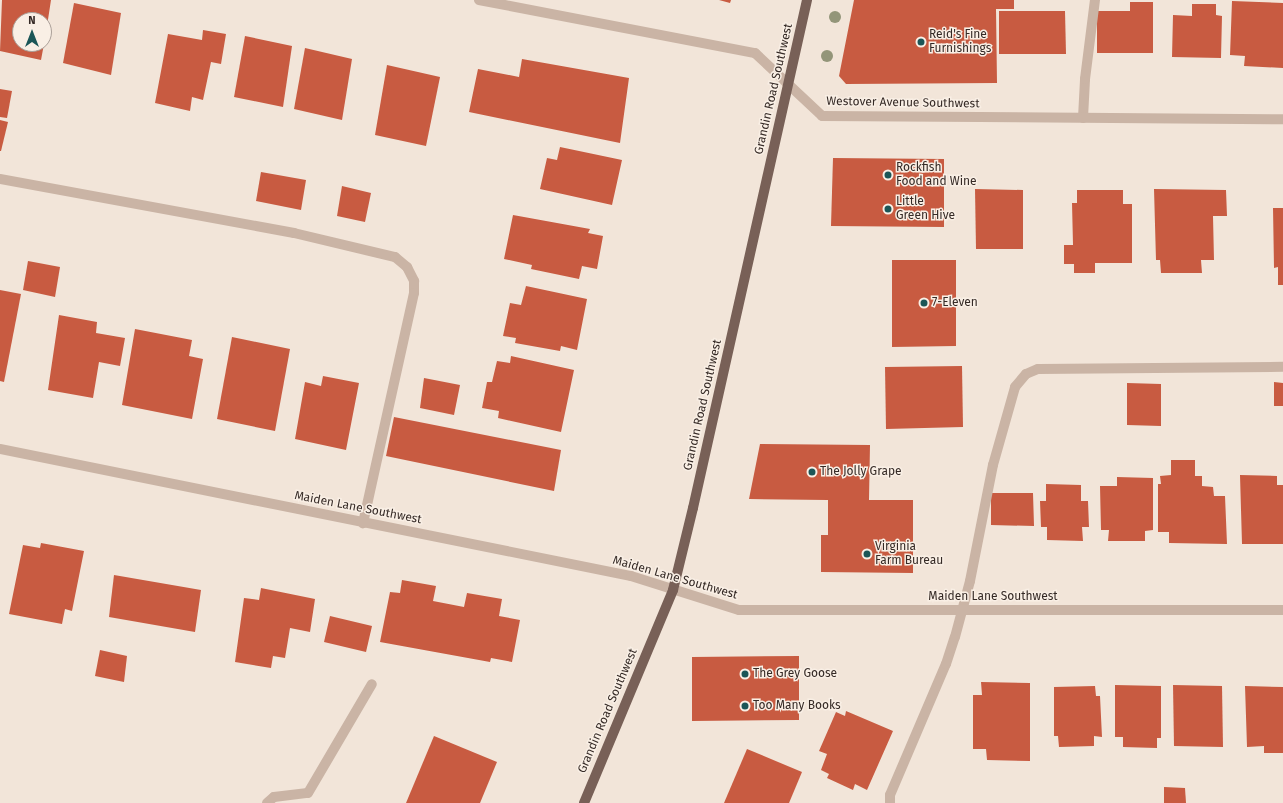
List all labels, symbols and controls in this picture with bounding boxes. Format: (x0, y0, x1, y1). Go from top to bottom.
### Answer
north arrow (12, 12, 52, 52)
text: N (28, 14, 36, 27)
street label: Grandin Road Southwest (752, 22, 796, 156)
place label: Reid's Fine Furnishings (929, 28, 991, 56)
marker: Reid's Fine Furnishings (916, 37, 926, 47)
street label: Westover Avenue Southwest (826, 94, 980, 112)
place label: Rockfish Food and Wine (896, 161, 977, 189)
marker: Rockfish Food and Wine (883, 170, 893, 180)
place label: Little Green Hive (896, 195, 955, 223)
marker: Little Green Hive (883, 204, 893, 214)
place label: 7-Eleven (932, 296, 978, 310)
marker: 7-Eleven (919, 298, 929, 308)
street label: Grandin Road Southwest (681, 338, 725, 472)
place label: The Jolly Grape (820, 465, 902, 479)
marker: The Jolly Grape (807, 467, 817, 477)
street label: Maiden Lane Southwest (293, 489, 423, 527)
place label: Virginia Farm Bureau (875, 540, 943, 568)
marker: Virginia Farm Bureau (862, 549, 872, 559)
street label: Maiden Lane Southwest (611, 553, 739, 603)
street label: Maiden Lane Southwest (928, 590, 1058, 604)
street label: Grandin Road Southwest (575, 647, 641, 775)
place label: The Grey Goose (753, 667, 837, 681)
marker: The Grey Goose (740, 669, 750, 679)
place label: Too Many Books (753, 699, 841, 713)
marker: Too Many Books (740, 701, 750, 711)

